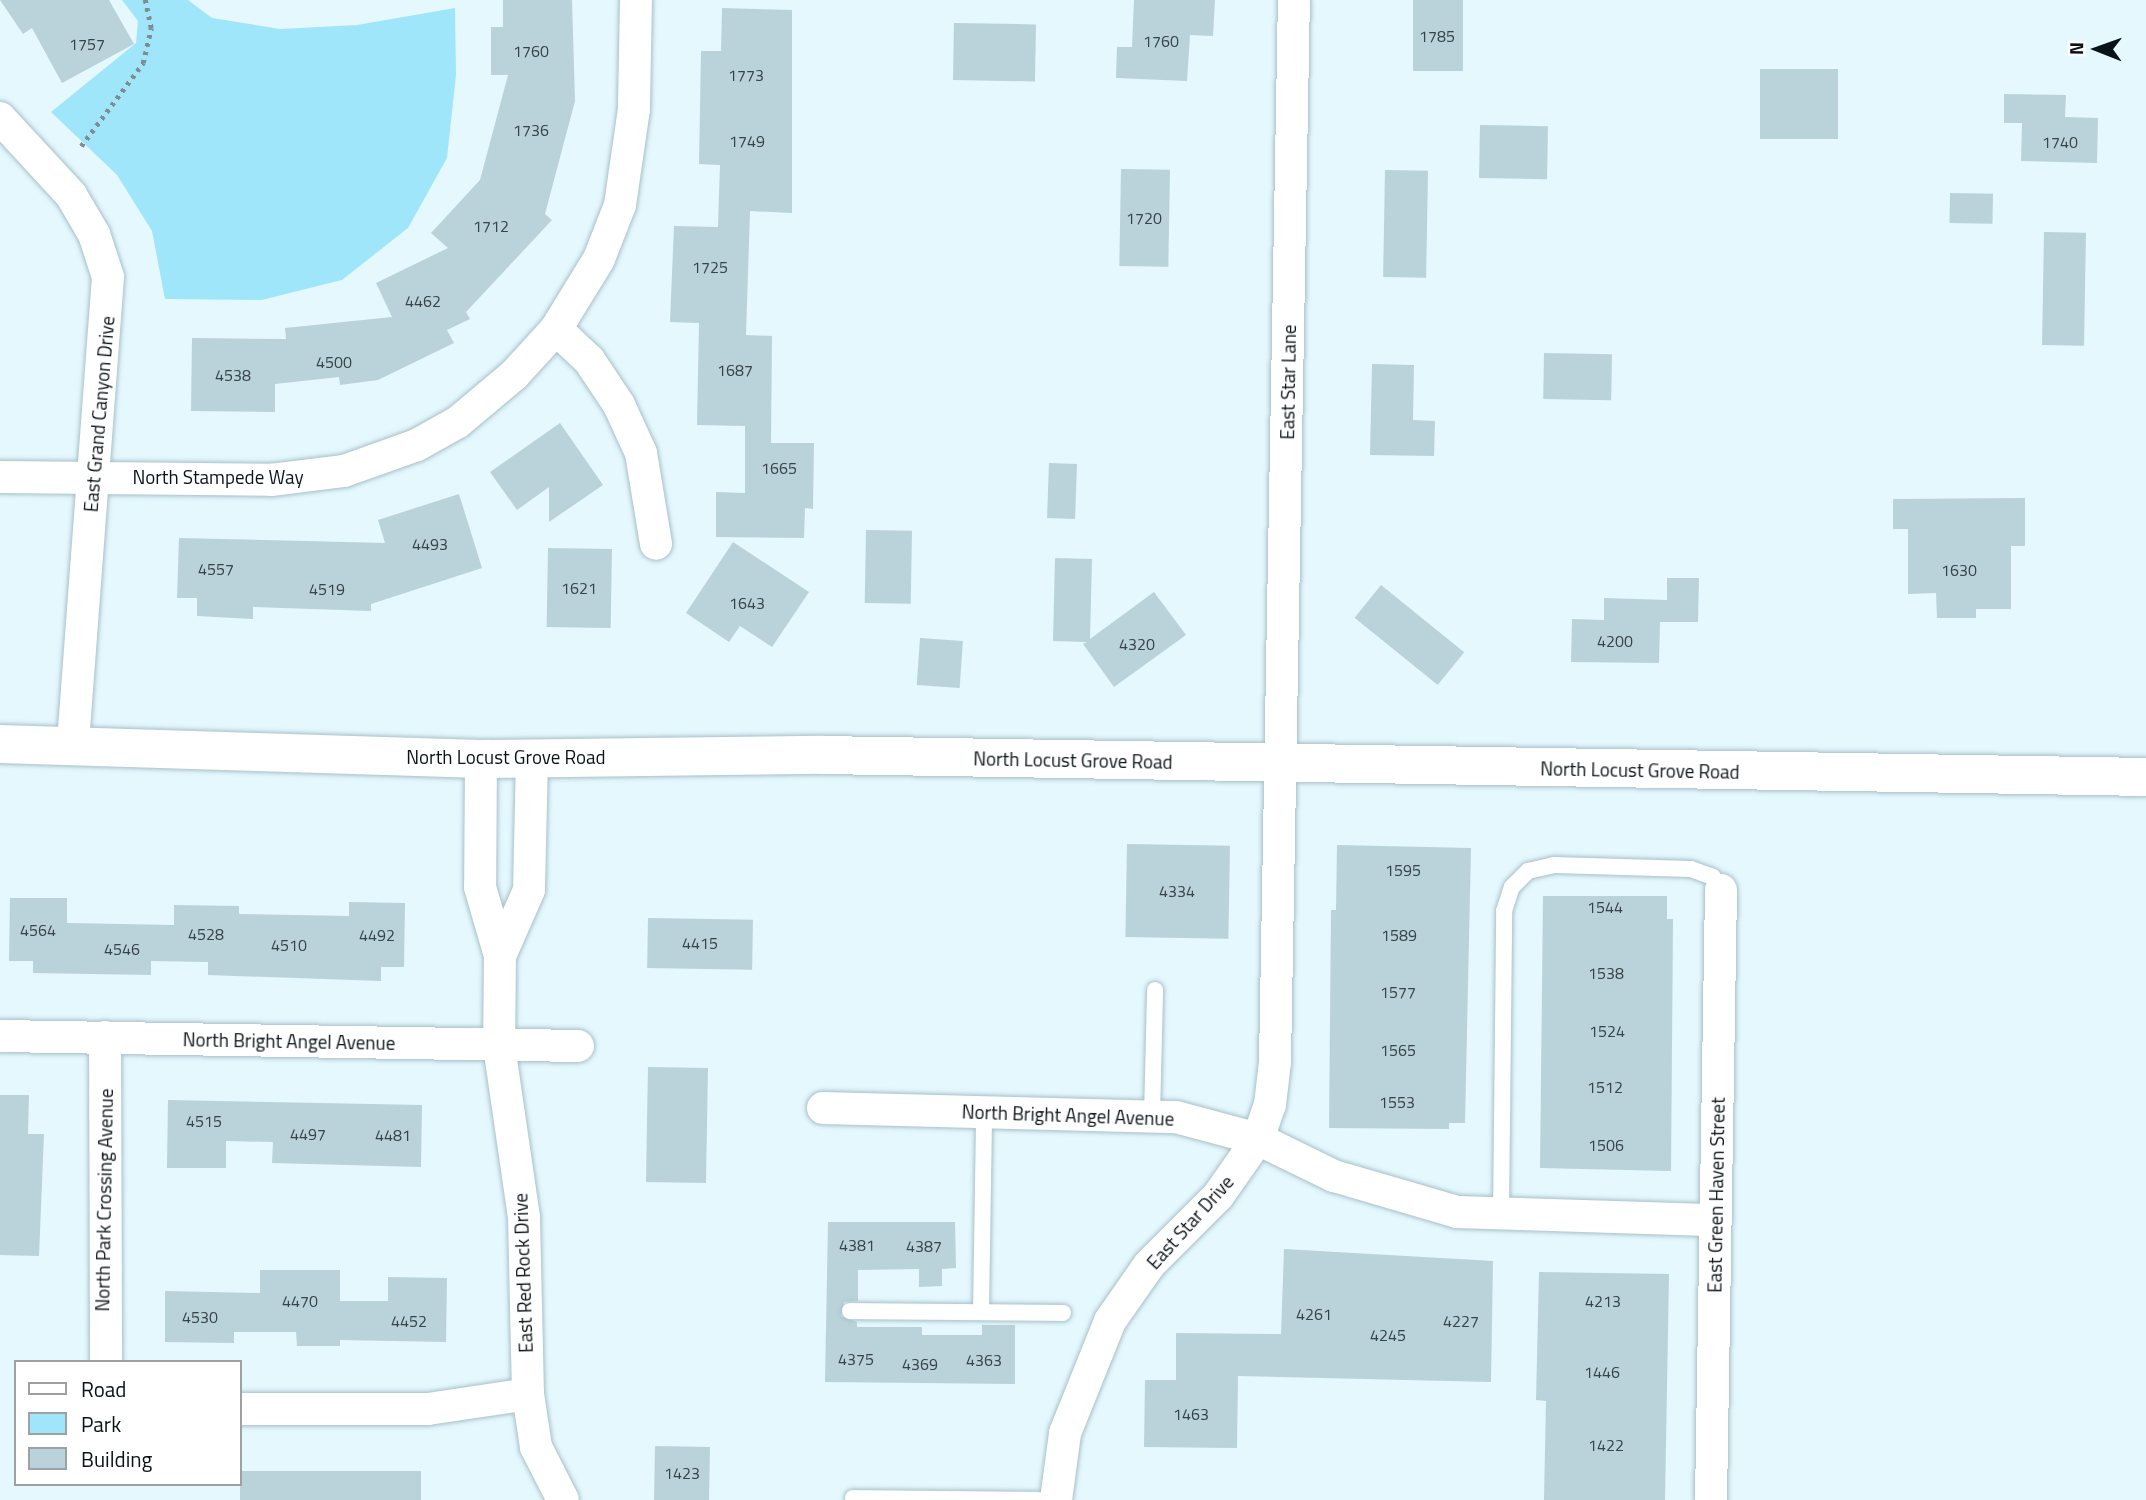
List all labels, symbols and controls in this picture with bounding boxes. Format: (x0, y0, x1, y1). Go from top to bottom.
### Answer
north arrow (2062, 14, 2132, 84)
house number: 1785 (1419, 26, 1455, 46)
house number: 1760 (1143, 31, 1179, 51)
house number: 1757 (69, 34, 105, 54)
house number: 1760 (513, 41, 549, 61)
text: N (2061, 42, 2090, 55)
house number: 1773 (728, 65, 764, 85)
house number: 1736 (513, 120, 549, 140)
house number: 1749 (729, 131, 765, 151)
house number: 1740 (2042, 132, 2078, 152)
house number: 1720 (1126, 208, 1162, 228)
house number: 1712 (473, 216, 509, 236)
house number: 1725 (692, 257, 728, 277)
house number: 4462 (405, 291, 441, 311)
street label: East Grand Canyon Drive (79, 315, 119, 513)
street label: East Star Lane (1276, 324, 1300, 440)
house number: 4500 (316, 352, 352, 372)
house number: 1687 (717, 360, 753, 380)
house number: 4538 (215, 365, 251, 385)
house number: 1665 (761, 458, 797, 478)
street label: North Stampede Way (132, 466, 304, 488)
house number: 4493 (412, 534, 448, 554)
house number: 4557 (198, 559, 234, 579)
house number: 1630 (1941, 560, 1977, 580)
house number: 1621 (561, 578, 597, 598)
house number: 4519 (309, 579, 345, 599)
house number: 1643 (729, 593, 765, 613)
house number: 4200 (1597, 631, 1633, 651)
house number: 4320 (1119, 634, 1155, 654)
street label: North Locust Grove Road (406, 746, 606, 768)
street label: North Locust Grove Road (973, 747, 1173, 773)
street label: North Locust Grove Road (1540, 757, 1740, 783)
house number: 1595 (1385, 860, 1421, 880)
house number: 4334 (1159, 881, 1195, 901)
house number: 1544 (1587, 897, 1623, 917)
house number: 4564 (20, 920, 56, 940)
house number: 4528 (188, 924, 224, 944)
house number: 4492 (359, 925, 395, 945)
house number: 1589 (1381, 925, 1417, 945)
house number: 4415 (682, 933, 718, 953)
house number: 4510 (271, 935, 307, 955)
house number: 4546 (104, 939, 140, 959)
house number: 1538 (1588, 963, 1624, 983)
house number: 1577 (1380, 982, 1416, 1002)
house number: 1524 (1589, 1021, 1625, 1041)
street label: North Bright Angel Avenue (183, 1028, 395, 1054)
house number: 1565 (1380, 1040, 1416, 1060)
house number: 1512 (1587, 1077, 1623, 1097)
street label: North Park Crossing Avenue (91, 1088, 117, 1312)
house number: 1553 (1379, 1092, 1415, 1112)
street label: East Green Haven Street (1703, 1097, 1729, 1293)
street label: North Bright Angel Avenue (961, 1100, 1175, 1130)
house number: 4515 (186, 1111, 222, 1131)
house number: 4497 (290, 1124, 326, 1144)
house number: 4481 (375, 1125, 411, 1145)
house number: 1506 (1588, 1135, 1624, 1155)
street label: East Star Drive (1142, 1170, 1238, 1274)
street label: East Red Rock Drive (509, 1193, 537, 1353)
house number: 4381 (839, 1235, 875, 1255)
house number: 4387 (906, 1236, 942, 1256)
house number: 4470 (282, 1291, 318, 1311)
house number: 4213 (1585, 1291, 1621, 1311)
house number: 4261 (1296, 1304, 1332, 1324)
house number: 4530 (182, 1307, 218, 1327)
house number: 4452 (391, 1311, 427, 1331)
house number: 4227 (1443, 1311, 1479, 1331)
house number: 4245 (1370, 1325, 1406, 1345)
house number: 4375 (838, 1349, 874, 1369)
house number: 4363 (966, 1350, 1002, 1370)
house number: 4369 (902, 1354, 938, 1374)
legend (14, 1360, 242, 1486)
house number: 1446 (1584, 1362, 1620, 1382)
text: Road (81, 1373, 126, 1405)
house number: 1463 (1173, 1404, 1209, 1424)
text: Park (81, 1408, 121, 1440)
house number: 1422 (1588, 1435, 1624, 1455)
text: Building (81, 1443, 152, 1475)
house number: 1423 (664, 1463, 700, 1483)

